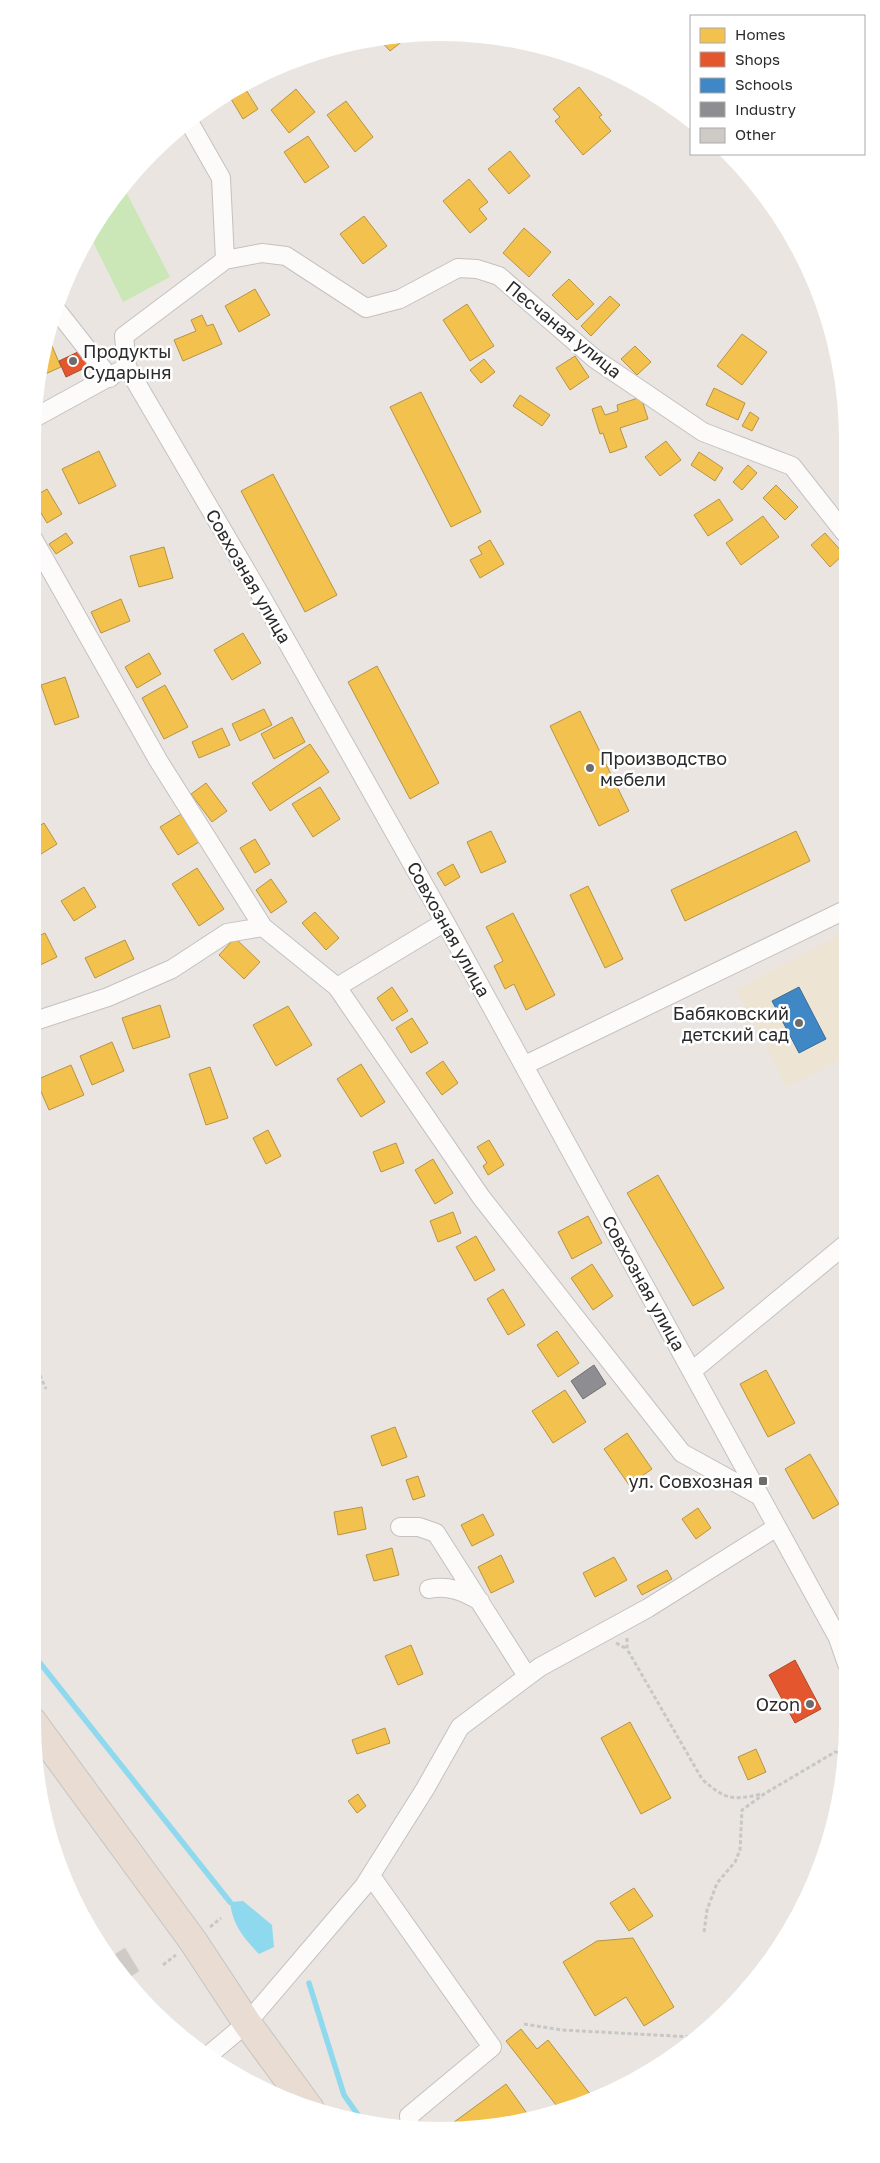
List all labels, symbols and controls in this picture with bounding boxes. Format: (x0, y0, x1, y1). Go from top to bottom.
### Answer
legend (690, 15, 865, 155)
text: Homes (735, 25, 785, 43)
text: Shops (735, 50, 780, 68)
text: Schools (735, 75, 793, 93)
text: Industry (735, 100, 796, 118)
text: Other (735, 125, 776, 143)
street label: Песчаная улица (502, 276, 626, 382)
place label: Продукты Сударыня (83, 340, 171, 383)
marker: Продукты Сударыня (67, 355, 79, 367)
street label: Совхозная улица (202, 505, 296, 647)
place label: Производство мебели (600, 747, 727, 790)
marker: Производство мебели (584, 762, 596, 774)
street label: Совхозная улица (403, 857, 495, 1001)
place label: Бабяковский детский сад (673, 1002, 789, 1045)
marker: Бабяковский детский сад (793, 1017, 805, 1029)
street label: Совхозная улица (598, 1211, 690, 1355)
place label: ул. Совхозная (629, 1470, 753, 1492)
marker: ул. Совхозная (757, 1475, 769, 1487)
place label: Ozon (756, 1693, 800, 1715)
marker: Ozon (804, 1698, 816, 1710)

